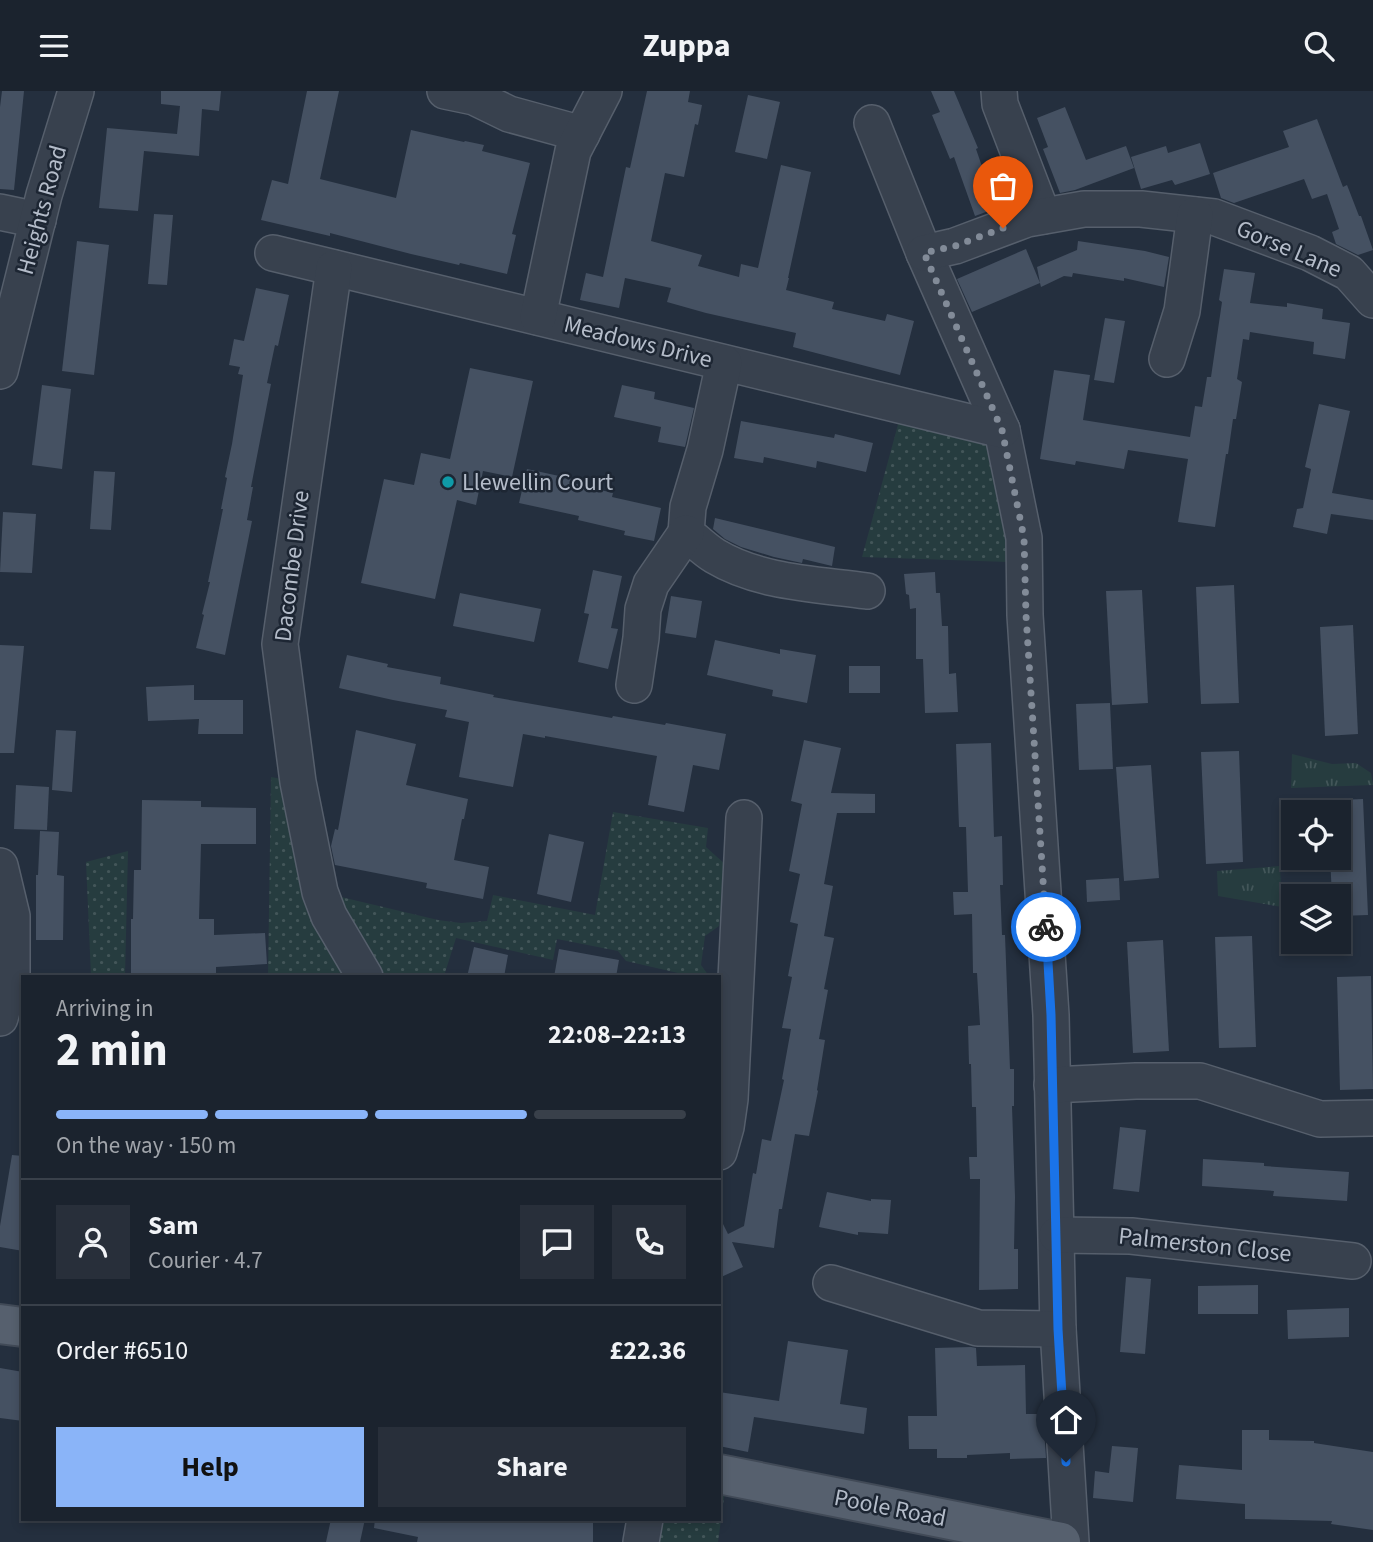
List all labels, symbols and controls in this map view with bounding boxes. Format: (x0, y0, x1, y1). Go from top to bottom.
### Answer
text: Zuppa (642, 23, 731, 69)
icon: menu (35, 27, 73, 65)
icon: search (1300, 27, 1338, 65)
street label: Heights Road (8, 141, 76, 279)
pin (973, 156, 1033, 228)
icon: bag (984, 167, 1022, 205)
street label: Gorse Lane (1231, 211, 1347, 287)
street label: Meadows Drive (560, 307, 716, 377)
place label: Llewellin Court (462, 465, 613, 500)
marker: Llewellin Court (440, 474, 456, 490)
street label: Dacombe Drive (265, 488, 319, 644)
map controls (1281, 800, 1351, 954)
button: locate (1281, 800, 1351, 870)
button: layers (1281, 884, 1351, 954)
courier (1011, 892, 1081, 962)
icon: bike (1027, 908, 1065, 946)
text: Arriving in (56, 992, 154, 1025)
text: 22:08–22:13 (548, 1016, 686, 1053)
text: 2 min (56, 1018, 168, 1083)
text: On the way · 150 m (56, 1129, 236, 1162)
button: person (56, 1205, 130, 1279)
button: chat (520, 1205, 594, 1279)
button: phone (612, 1205, 686, 1279)
text: Sam (148, 1207, 198, 1244)
street label: Palmerston Close (1117, 1219, 1293, 1271)
text: Courier · 4.7 (148, 1244, 263, 1277)
text: Order #6510 (56, 1332, 188, 1369)
text: £22.36 (610, 1332, 686, 1369)
pin (1036, 1390, 1096, 1462)
icon: home (1047, 1401, 1085, 1439)
button: Help (56, 1427, 364, 1507)
button: Share (378, 1427, 686, 1507)
street label: Poole Road (831, 1480, 949, 1536)

